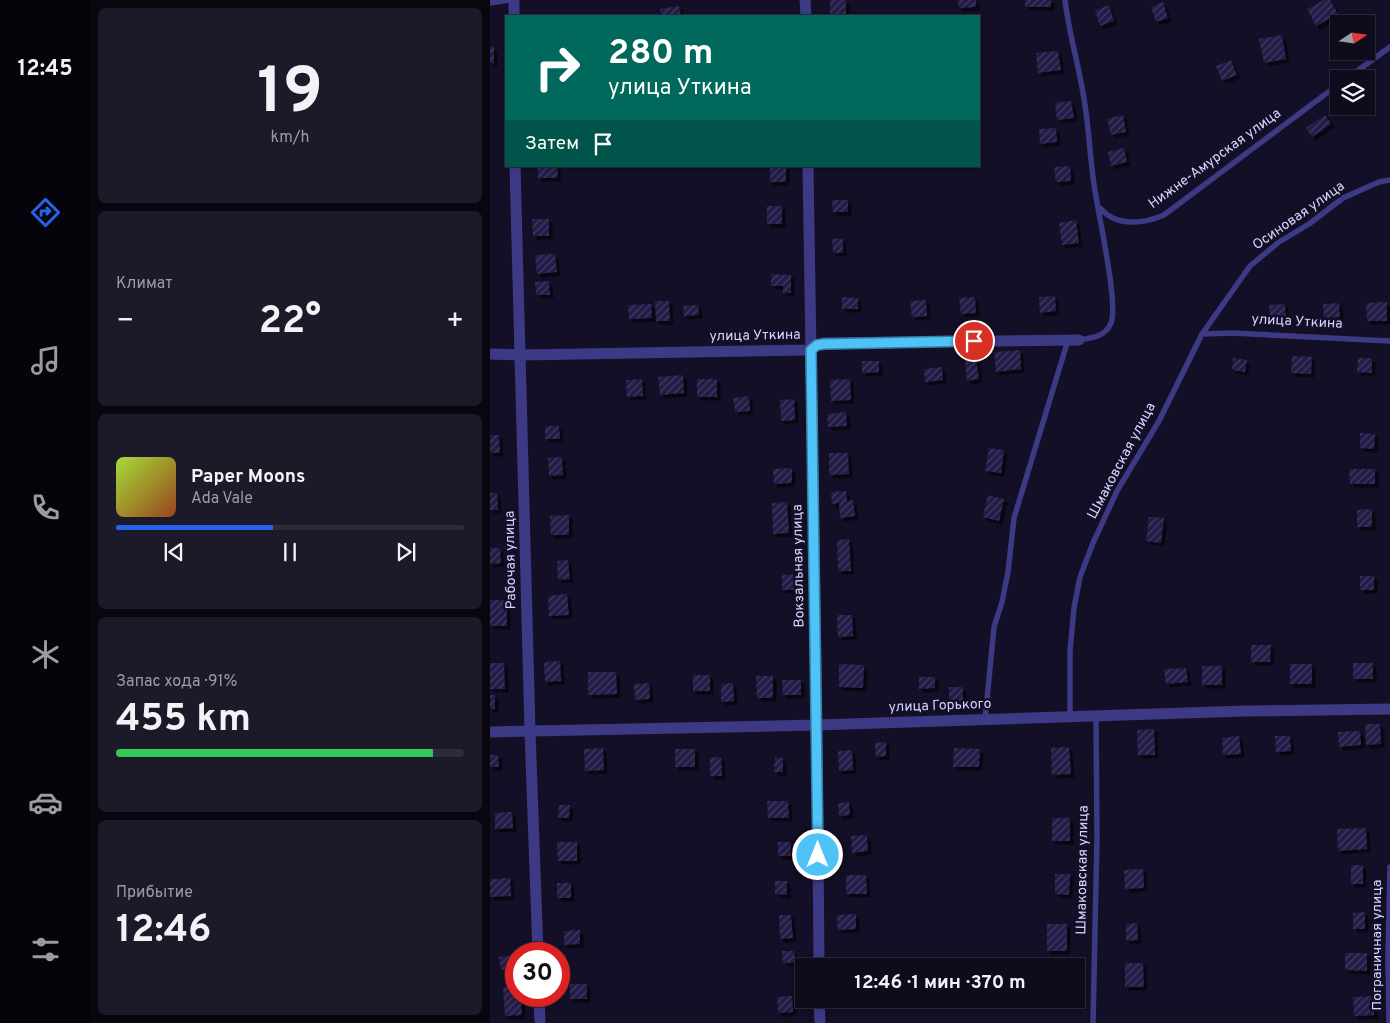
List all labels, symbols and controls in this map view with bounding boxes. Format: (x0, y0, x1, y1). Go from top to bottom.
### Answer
north arrow (1330, 15, 1375, 60)
map controls (1330, 15, 1375, 115)
text: 280 m (608, 32, 713, 76)
icon: right (525, 35, 590, 100)
text: 19 (257, 54, 323, 136)
text: 12:45 (17, 56, 73, 83)
button: layers (1330, 70, 1375, 115)
text: улица Уткина (608, 75, 751, 102)
street label: Нижне-Амурская улица (1145, 105, 1285, 213)
text: km/h (271, 128, 309, 148)
icon: arrive (589, 130, 617, 158)
text: Затем (525, 132, 579, 156)
street label: Осиновая улица (1250, 178, 1348, 254)
icon: directions (28, 195, 63, 230)
text: Климат (116, 274, 173, 294)
text: 22° (259, 298, 321, 347)
text: − (116, 304, 134, 340)
text: + (446, 304, 464, 340)
street label: улица Уткина (1251, 311, 1343, 333)
pin (953, 320, 995, 362)
street label: улица Уткина (709, 327, 801, 345)
icon: arrive (960, 327, 988, 355)
icon: music (28, 343, 63, 378)
street label: Шмаковская улица (1084, 400, 1160, 522)
text: Paper Moons (191, 465, 305, 489)
text: Ada Vale (191, 489, 253, 509)
icon: phone (28, 490, 63, 525)
street label: Вокзальная улица (789, 504, 809, 628)
street label: Рабочая улица (502, 510, 520, 610)
icon: previous (160, 538, 188, 566)
icon: pause (276, 538, 304, 566)
icon: next (392, 538, 420, 566)
icon: climate (28, 637, 63, 672)
text: Запас хода · 91% (116, 672, 238, 692)
text: 455 km (116, 696, 251, 745)
street label: улица Горького (888, 696, 992, 716)
icon: car (28, 785, 63, 820)
street label: Шмаковская улица (1073, 805, 1093, 935)
position arrow (791, 828, 843, 880)
street label: Пограничная улица (1369, 880, 1386, 1010)
text: Прибытие (116, 883, 193, 903)
text: 12:46 (116, 907, 211, 956)
icon: filters (28, 932, 63, 967)
speed limit sign: 30 (505, 942, 570, 1007)
text: 12:46 · 1 мин · 370 m (854, 971, 1026, 995)

